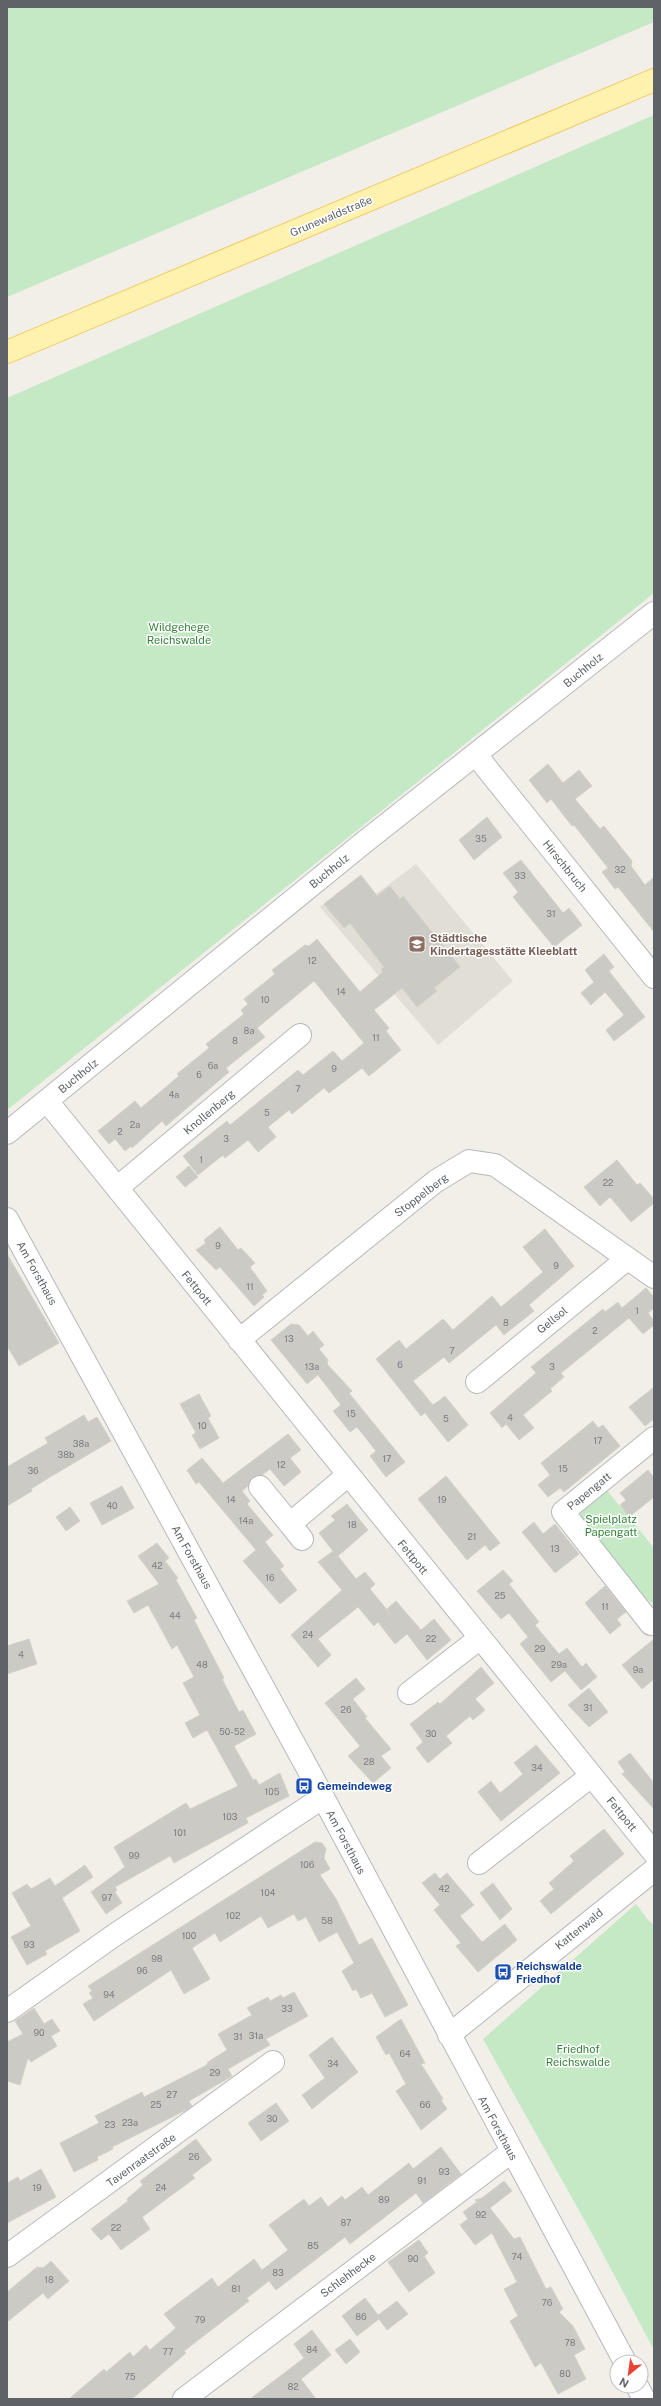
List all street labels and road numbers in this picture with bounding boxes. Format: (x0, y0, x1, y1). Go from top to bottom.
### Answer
street label: Grunewaldstraße (288, 193, 374, 239)
street label: Buchholz (561, 650, 605, 690)
street label: Hirschbruch (541, 838, 589, 894)
street label: Buchholz (307, 851, 351, 891)
street label: Buchholz (56, 1056, 100, 1096)
street label: Knollenberg (181, 1087, 237, 1137)
street label: Stoppelberg (392, 1171, 450, 1219)
street label: Am Forsthaus (15, 1239, 60, 1307)
street label: Fettpott (179, 1268, 215, 1308)
street label: Gellsol (534, 1304, 570, 1336)
street label: Papengatt (565, 1470, 613, 1512)
street label: Am Forsthaus (170, 1523, 215, 1591)
street label: Fettpott (395, 1537, 431, 1577)
street label: Fettpott (604, 1794, 640, 1834)
street label: Am Forsthaus (324, 1808, 368, 1877)
street label: Kattenwald (553, 1906, 605, 1952)
street label: Am Forsthaus (476, 2094, 520, 2163)
street label: Tavenraatstraße (104, 2131, 178, 2189)
street label: Schlehhecke (318, 2250, 378, 2300)

